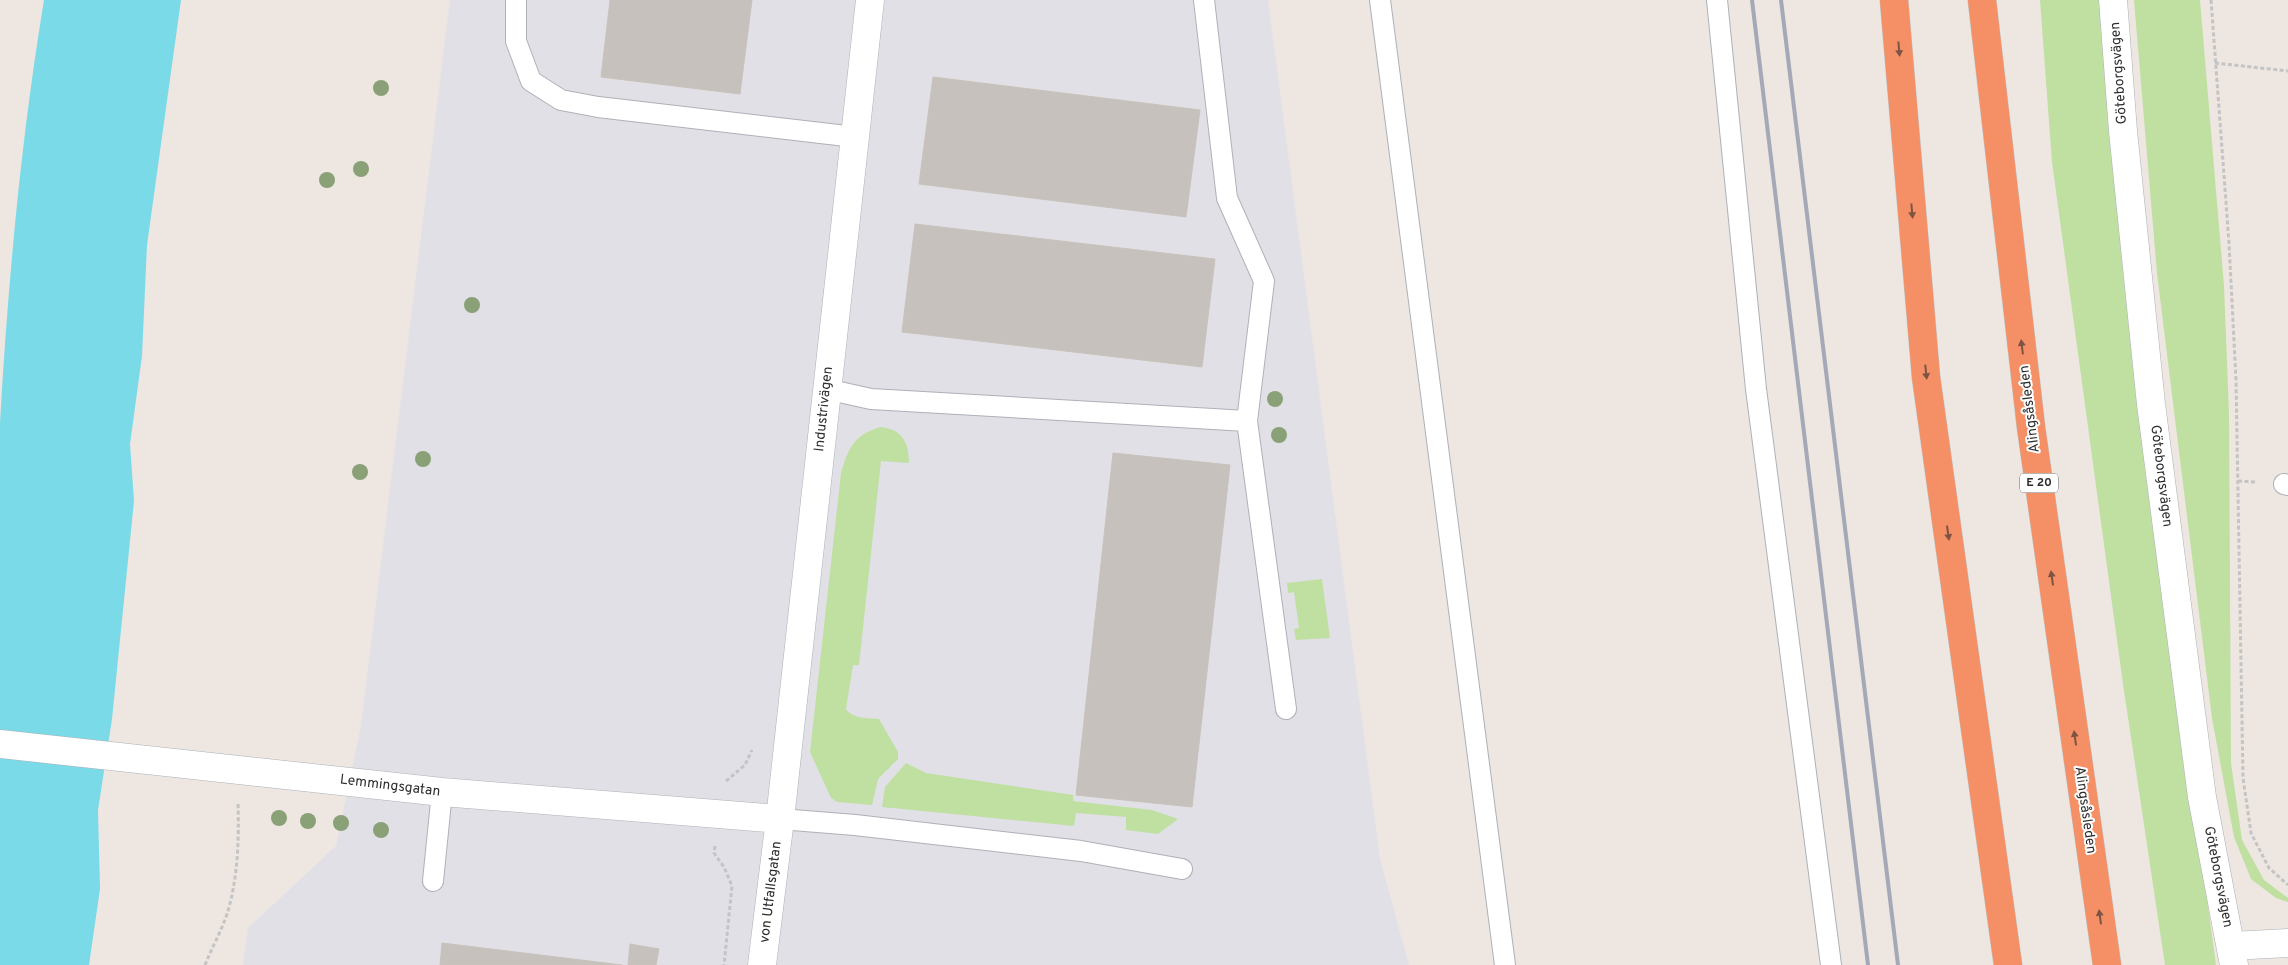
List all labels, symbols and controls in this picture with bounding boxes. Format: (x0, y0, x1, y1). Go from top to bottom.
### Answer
street label: Göteborgsvägen (2107, 21, 2131, 125)
one-way arrow (1895, 41, 1903, 57)
one-way arrow (1908, 203, 1916, 219)
one-way arrow (2018, 339, 2026, 355)
street label: Alingsåsleden (2016, 364, 2044, 454)
one-way arrow (1922, 365, 1930, 381)
street label: Industrivägen (811, 366, 837, 452)
street label: Göteborgsvägen (2146, 424, 2176, 528)
road number: E 20 (2020, 473, 2058, 492)
one-way arrow (1944, 526, 1952, 542)
one-way arrow (2048, 569, 2056, 585)
one-way arrow (2071, 730, 2079, 746)
street label: Alingsåsleden (2070, 765, 2100, 855)
street label: Lemmingsgatan (339, 771, 441, 801)
street label: Göteborgsvägen (2200, 825, 2236, 929)
street label: von Utfallsgatan (756, 840, 786, 944)
one-way arrow (2096, 908, 2104, 924)

